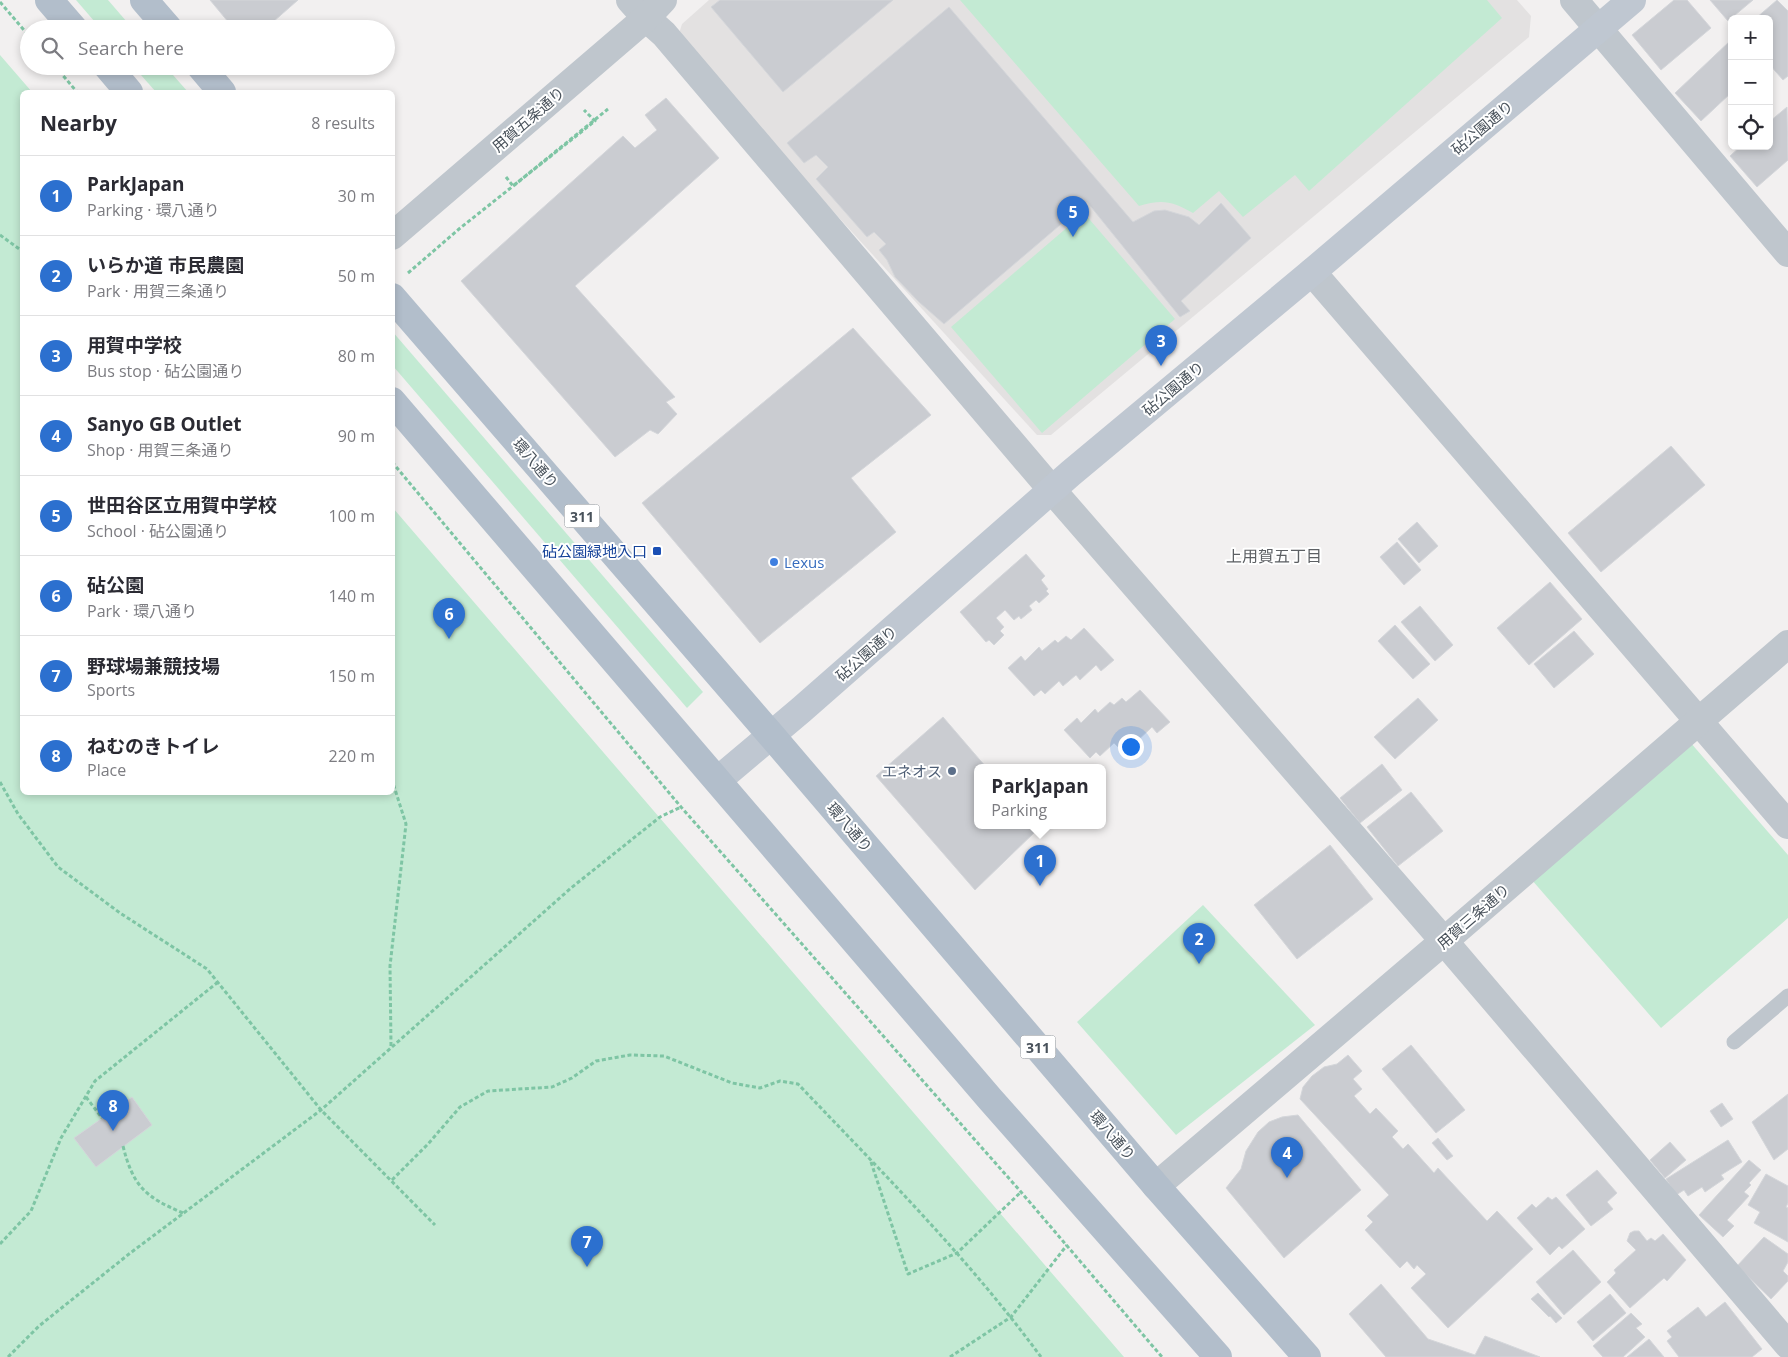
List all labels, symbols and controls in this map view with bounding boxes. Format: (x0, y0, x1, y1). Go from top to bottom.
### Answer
map controls (1728, 15, 1773, 150)
button: + (1728, 15, 1773, 60)
search box (20, 20, 395, 75)
icon: search (38, 34, 66, 62)
text: Search here (78, 35, 184, 61)
button: − (1728, 60, 1773, 105)
street label: 用賀五条通り (487, 82, 569, 156)
street label: 砧公園通り (1447, 95, 1517, 159)
button: locate (1728, 105, 1773, 150)
text: Nearby (40, 109, 117, 137)
text: 8 results (311, 112, 375, 134)
text: ParkJapan (87, 171, 185, 197)
text: 1 (51, 185, 61, 207)
text: 30 m (338, 185, 375, 207)
pin: 5 (1057, 196, 1089, 237)
text: Parking · 環八通り (87, 199, 220, 221)
text: いらか道 市民農園 (87, 252, 244, 278)
text: 2 (51, 265, 61, 287)
text: 50 m (338, 265, 375, 287)
text: Park · 用賀三条通り (87, 280, 229, 302)
pin: 3 (1145, 325, 1177, 366)
text: 用賀中学校 (87, 332, 182, 358)
text: 3 (51, 345, 61, 367)
text: 80 m (338, 345, 375, 367)
street label: 砧公園通り (1138, 356, 1208, 420)
text: Bus stop · 砧公園通り (87, 360, 244, 382)
text: Sanyo GB Outlet (87, 411, 242, 437)
text: 4 (51, 425, 61, 447)
text: 90 m (338, 425, 375, 447)
street label: 環八通り (509, 434, 563, 492)
text: Shop · 用賀三条通り (87, 439, 234, 461)
text: 世田谷区立用賀中学校 (87, 492, 277, 518)
road number: 311 (564, 504, 600, 528)
text: 5 (51, 505, 61, 527)
text: 100 m (329, 505, 375, 527)
text: School · 砧公園通り (87, 520, 229, 542)
place label: 砧公園緑地入口 (542, 541, 647, 561)
marker: 砧公園緑地入口 (651, 545, 663, 557)
district label: 上用賀五丁目 (1226, 545, 1322, 567)
place label: Lexus (784, 552, 824, 572)
marker: Lexus (768, 556, 780, 568)
text: 砧公園 (87, 572, 144, 598)
text: 6 (51, 585, 61, 607)
text: 140 m (329, 585, 375, 607)
pin: 6 (433, 598, 465, 639)
text: Park · 環八通り (87, 600, 197, 622)
street label: 砧公園通り (831, 621, 901, 685)
text: 野球場兼競技場 (87, 653, 220, 679)
text: 7 (51, 665, 61, 687)
text: 150 m (329, 665, 375, 687)
text: Sports (87, 679, 135, 701)
text: ねむのきトイレ (87, 733, 219, 759)
your location (1118, 734, 1144, 760)
text: 8 (51, 745, 61, 767)
text: 220 m (329, 745, 375, 767)
text: Place (87, 759, 126, 781)
place label: エネオス (882, 761, 942, 781)
popup (974, 764, 1106, 829)
marker: エネオス (946, 765, 958, 777)
text: ParkJapan (991, 773, 1089, 799)
street label: 環八通り (823, 798, 877, 856)
text: Parking (991, 799, 1047, 821)
pin: 1 (1024, 845, 1056, 886)
street label: 用賀三条通り (1432, 879, 1514, 953)
pin: 2 (1183, 923, 1215, 964)
road number: 311 (1020, 1036, 1056, 1058)
pin: 8 (97, 1090, 129, 1131)
street label: 環八通り (1086, 1106, 1140, 1164)
pin: 4 (1271, 1137, 1303, 1178)
pin: 7 (571, 1226, 603, 1267)

